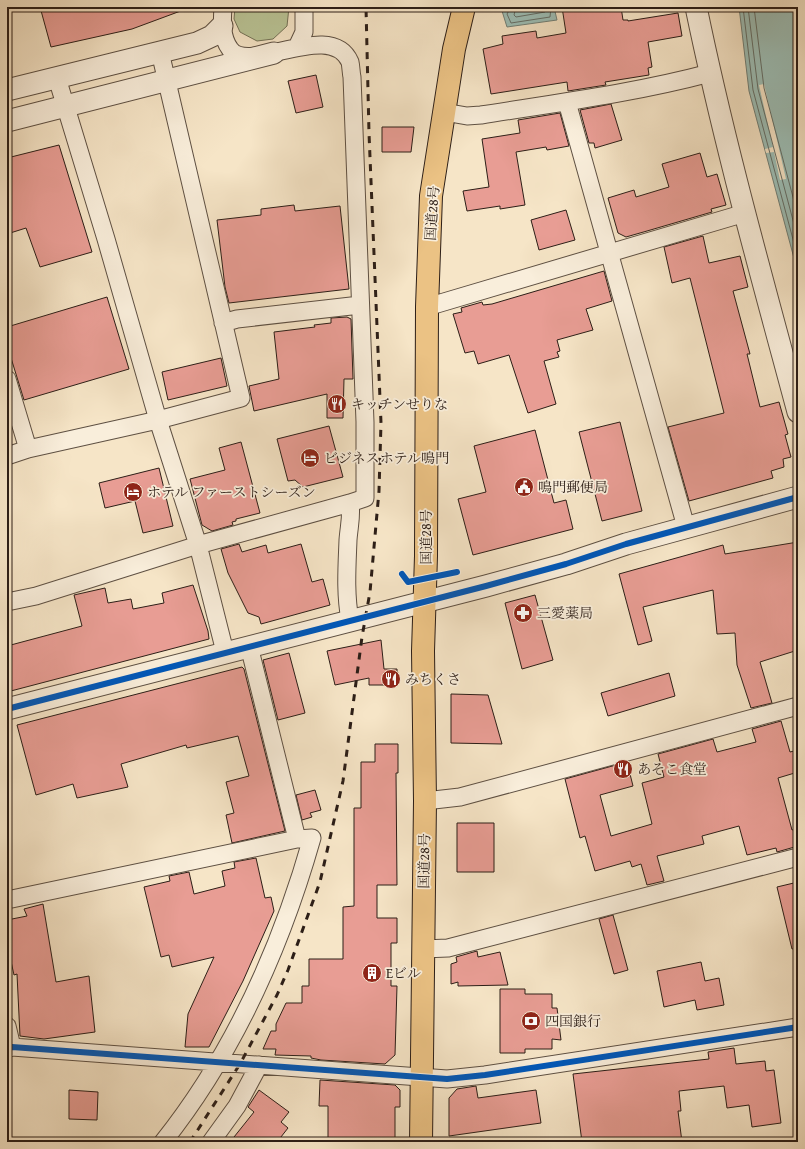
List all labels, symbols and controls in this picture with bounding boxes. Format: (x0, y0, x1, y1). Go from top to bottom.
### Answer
street label: 国道28号 (420, 185, 444, 241)
restaurant icon: キッチンせりな (326, 393, 348, 415)
place label: キッチンせりな (351, 394, 448, 414)
hotel icon: ビジネスホテル鳴門 (299, 447, 321, 469)
place label: ビジネスホテル鳴門 (324, 448, 449, 468)
public building icon: 鳴門郵便局 (513, 476, 535, 498)
place label: 鳴門郵便局 (538, 477, 608, 497)
hotel icon: ホテル ファーストシーズン (122, 481, 144, 503)
place label: ホテル ファーストシーズン (147, 482, 316, 502)
street label: 国道28号 (416, 509, 436, 565)
pharmacy icon: 三愛薬局 (512, 602, 534, 624)
place label: 三愛薬局 (537, 603, 593, 623)
restaurant icon: みちくさ (380, 668, 402, 690)
place label: みちくさ (405, 669, 461, 689)
restaurant icon: あそこ食堂 (612, 758, 634, 780)
place label: あそこ食堂 (637, 759, 707, 779)
street label: 国道28号 (414, 833, 434, 889)
building icon: Eビル (361, 962, 383, 984)
place label: Eビル (386, 963, 421, 983)
bank icon: 四国銀行 (520, 1010, 542, 1032)
place label: 四国銀行 (545, 1011, 601, 1031)

